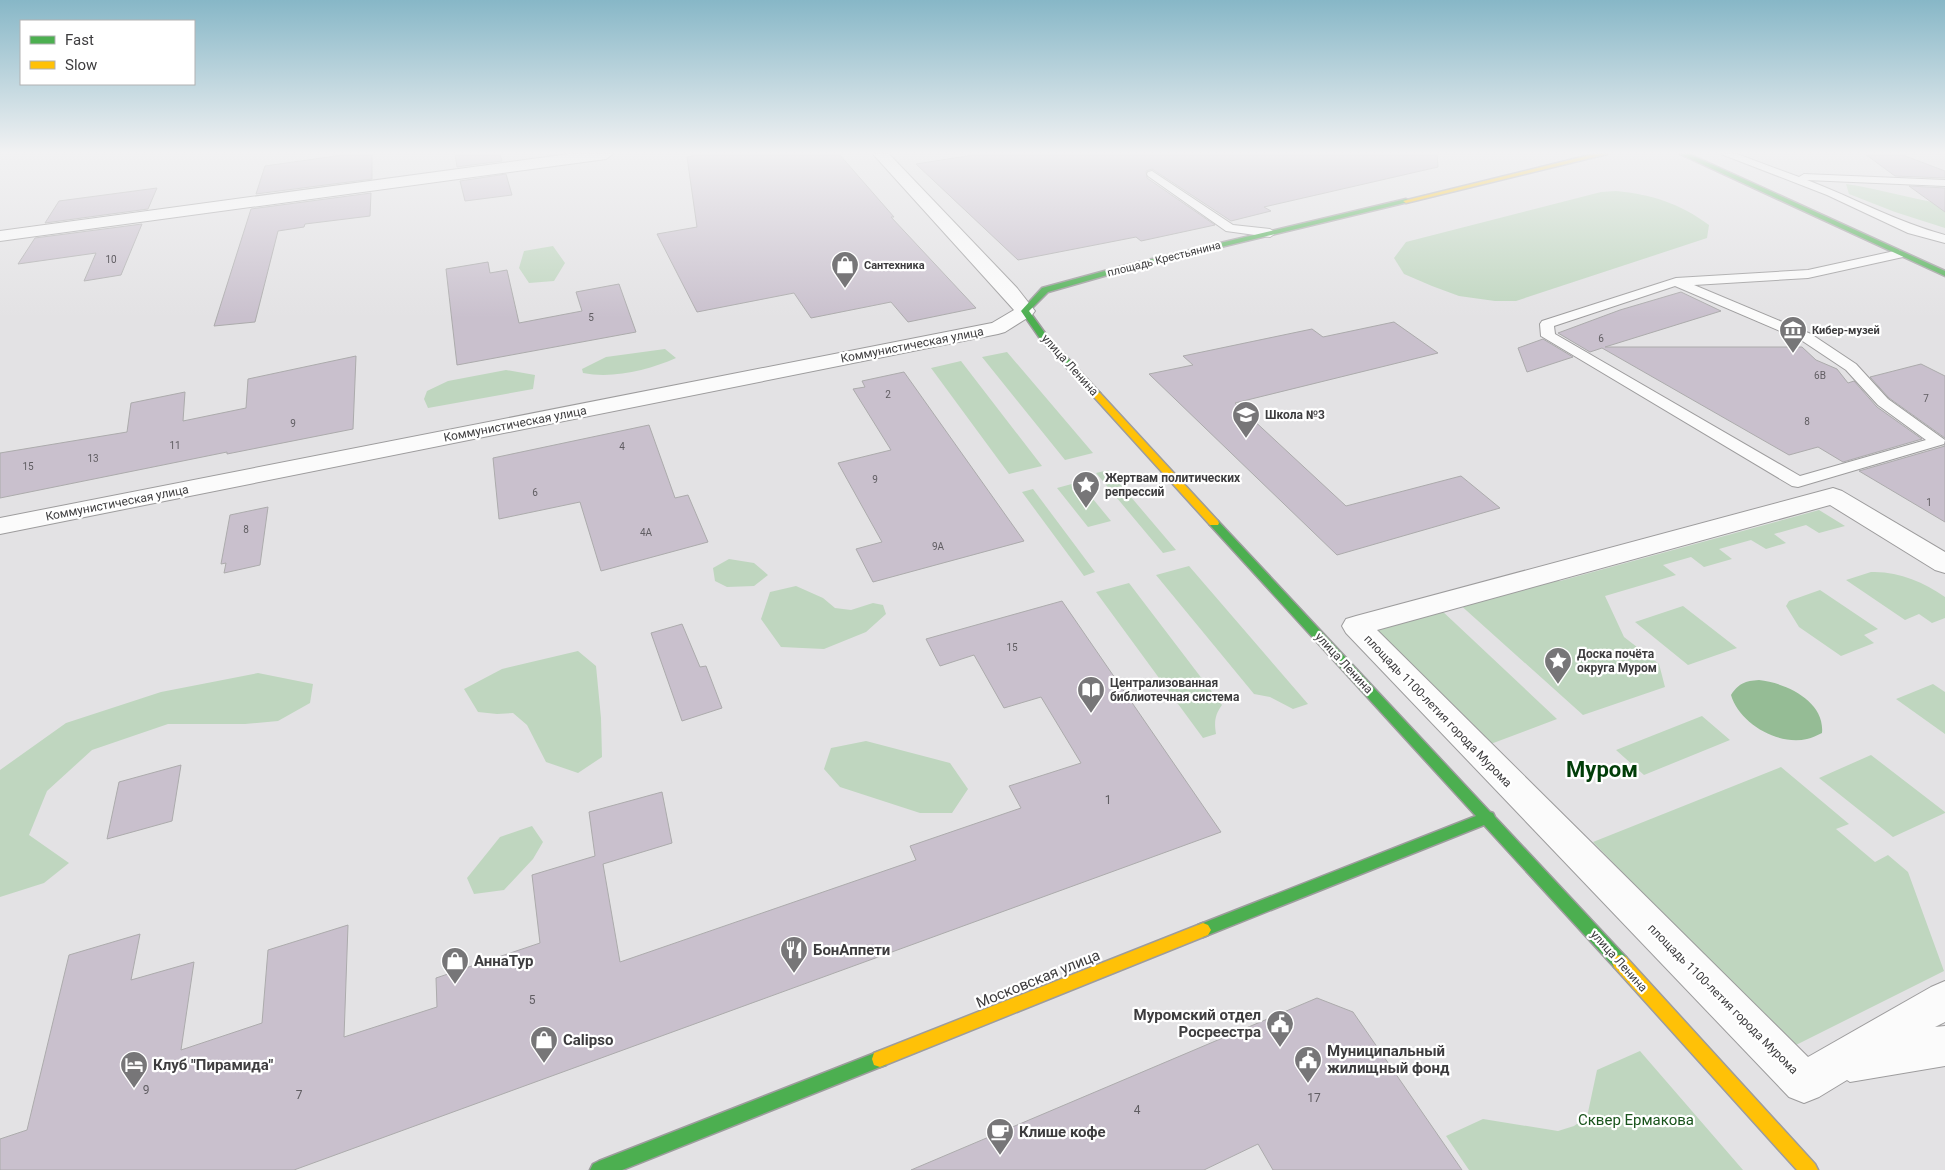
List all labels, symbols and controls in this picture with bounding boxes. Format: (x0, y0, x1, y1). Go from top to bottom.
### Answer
legend (20, 20, 195, 85)
text: Fast (65, 31, 94, 49)
text: Slow (65, 56, 97, 74)
street label: площадь Крестьянина (1106, 239, 1222, 279)
shop icon: Сантехника (830, 250, 860, 289)
house number: 10 (105, 254, 117, 265)
place label: Сантехника (864, 259, 925, 272)
house number: 5 (588, 312, 594, 323)
museum icon: Кибер-музей (1778, 315, 1808, 354)
street label: Коммунистическая улица (839, 324, 985, 366)
place label: Кибер-музей (1812, 324, 1880, 337)
street label: улица Ленина (1039, 331, 1101, 399)
house number: 6 (1598, 333, 1604, 344)
house number: 6В (1814, 370, 1826, 381)
house number: 2 (885, 389, 891, 400)
house number: 7 (1923, 393, 1929, 404)
school or university icon: Школа №3 (1231, 400, 1261, 439)
street label: Коммунистическая улица (442, 403, 588, 445)
place label: Школа №3 (1265, 408, 1325, 422)
house number: 8 (1804, 416, 1810, 427)
house number: 9 (290, 418, 296, 429)
house number: 11 (169, 440, 181, 451)
house number: 4 (619, 441, 625, 452)
house number: 13 (87, 453, 99, 464)
house number: 15 (22, 461, 34, 472)
place icon: Жертвам политических репрессий (1071, 470, 1101, 509)
place label: Жертвам политических репрессий (1105, 471, 1241, 499)
house number: 9 (872, 474, 878, 485)
street label: Коммунистическая улица (44, 482, 190, 524)
house number: 6 (532, 487, 538, 498)
house number: 1 (1926, 497, 1932, 508)
house number: 8 (243, 524, 249, 535)
house number: 4А (640, 527, 653, 538)
house number: 9А (932, 541, 945, 552)
street label: улица Ленина (1312, 630, 1376, 696)
street label: площадь 1100-летия города Мурома (1361, 632, 1515, 790)
house number: 15 (1006, 642, 1018, 653)
place icon: Доска почёта округа Муром (1543, 646, 1573, 685)
place label: Доска почёта округа Муром (1577, 647, 1657, 675)
library icon: Централизованная библиотечная система (1076, 675, 1106, 714)
place label: Централизованная библиотечная система (1110, 676, 1240, 704)
district label: Муром (1566, 757, 1638, 782)
house number: 1 (1105, 793, 1111, 807)
street label: площадь 1100-летия города Мурома (1645, 921, 1801, 1077)
street label: улица Ленина (1588, 927, 1650, 995)
restaurant icon: БонАппети (779, 935, 809, 974)
place label: БонАппети (813, 941, 890, 959)
shop icon: АннаТур (440, 946, 470, 985)
street label: Московская улица (974, 946, 1102, 1012)
place label: АннаТур (474, 952, 534, 970)
house number: 5 (529, 993, 536, 1007)
place label: Муромский отдел Росреестра (1134, 1006, 1261, 1041)
public building icon: Муромский отдел Росреестра (1265, 1009, 1295, 1048)
shop icon: Calipso (529, 1025, 559, 1064)
place label: Calipso (563, 1031, 613, 1049)
place label: Муниципальный жилищный фонд (1327, 1042, 1450, 1077)
public building icon: Муниципальный жилищный фонд (1293, 1045, 1323, 1084)
hotel icon: Клуб "Пирамида" (119, 1050, 149, 1089)
place label: Клуб "Пирамида" (153, 1056, 274, 1074)
house number: 9 (143, 1083, 149, 1097)
house number: 7 (296, 1088, 303, 1102)
house number: 17 (1307, 1091, 1321, 1105)
house number: 4 (1134, 1103, 1141, 1117)
park label: Сквер Ермакова (1578, 1111, 1694, 1129)
cafe icon: Клише кофе (985, 1117, 1015, 1156)
place label: Клише кофе (1019, 1123, 1106, 1141)

